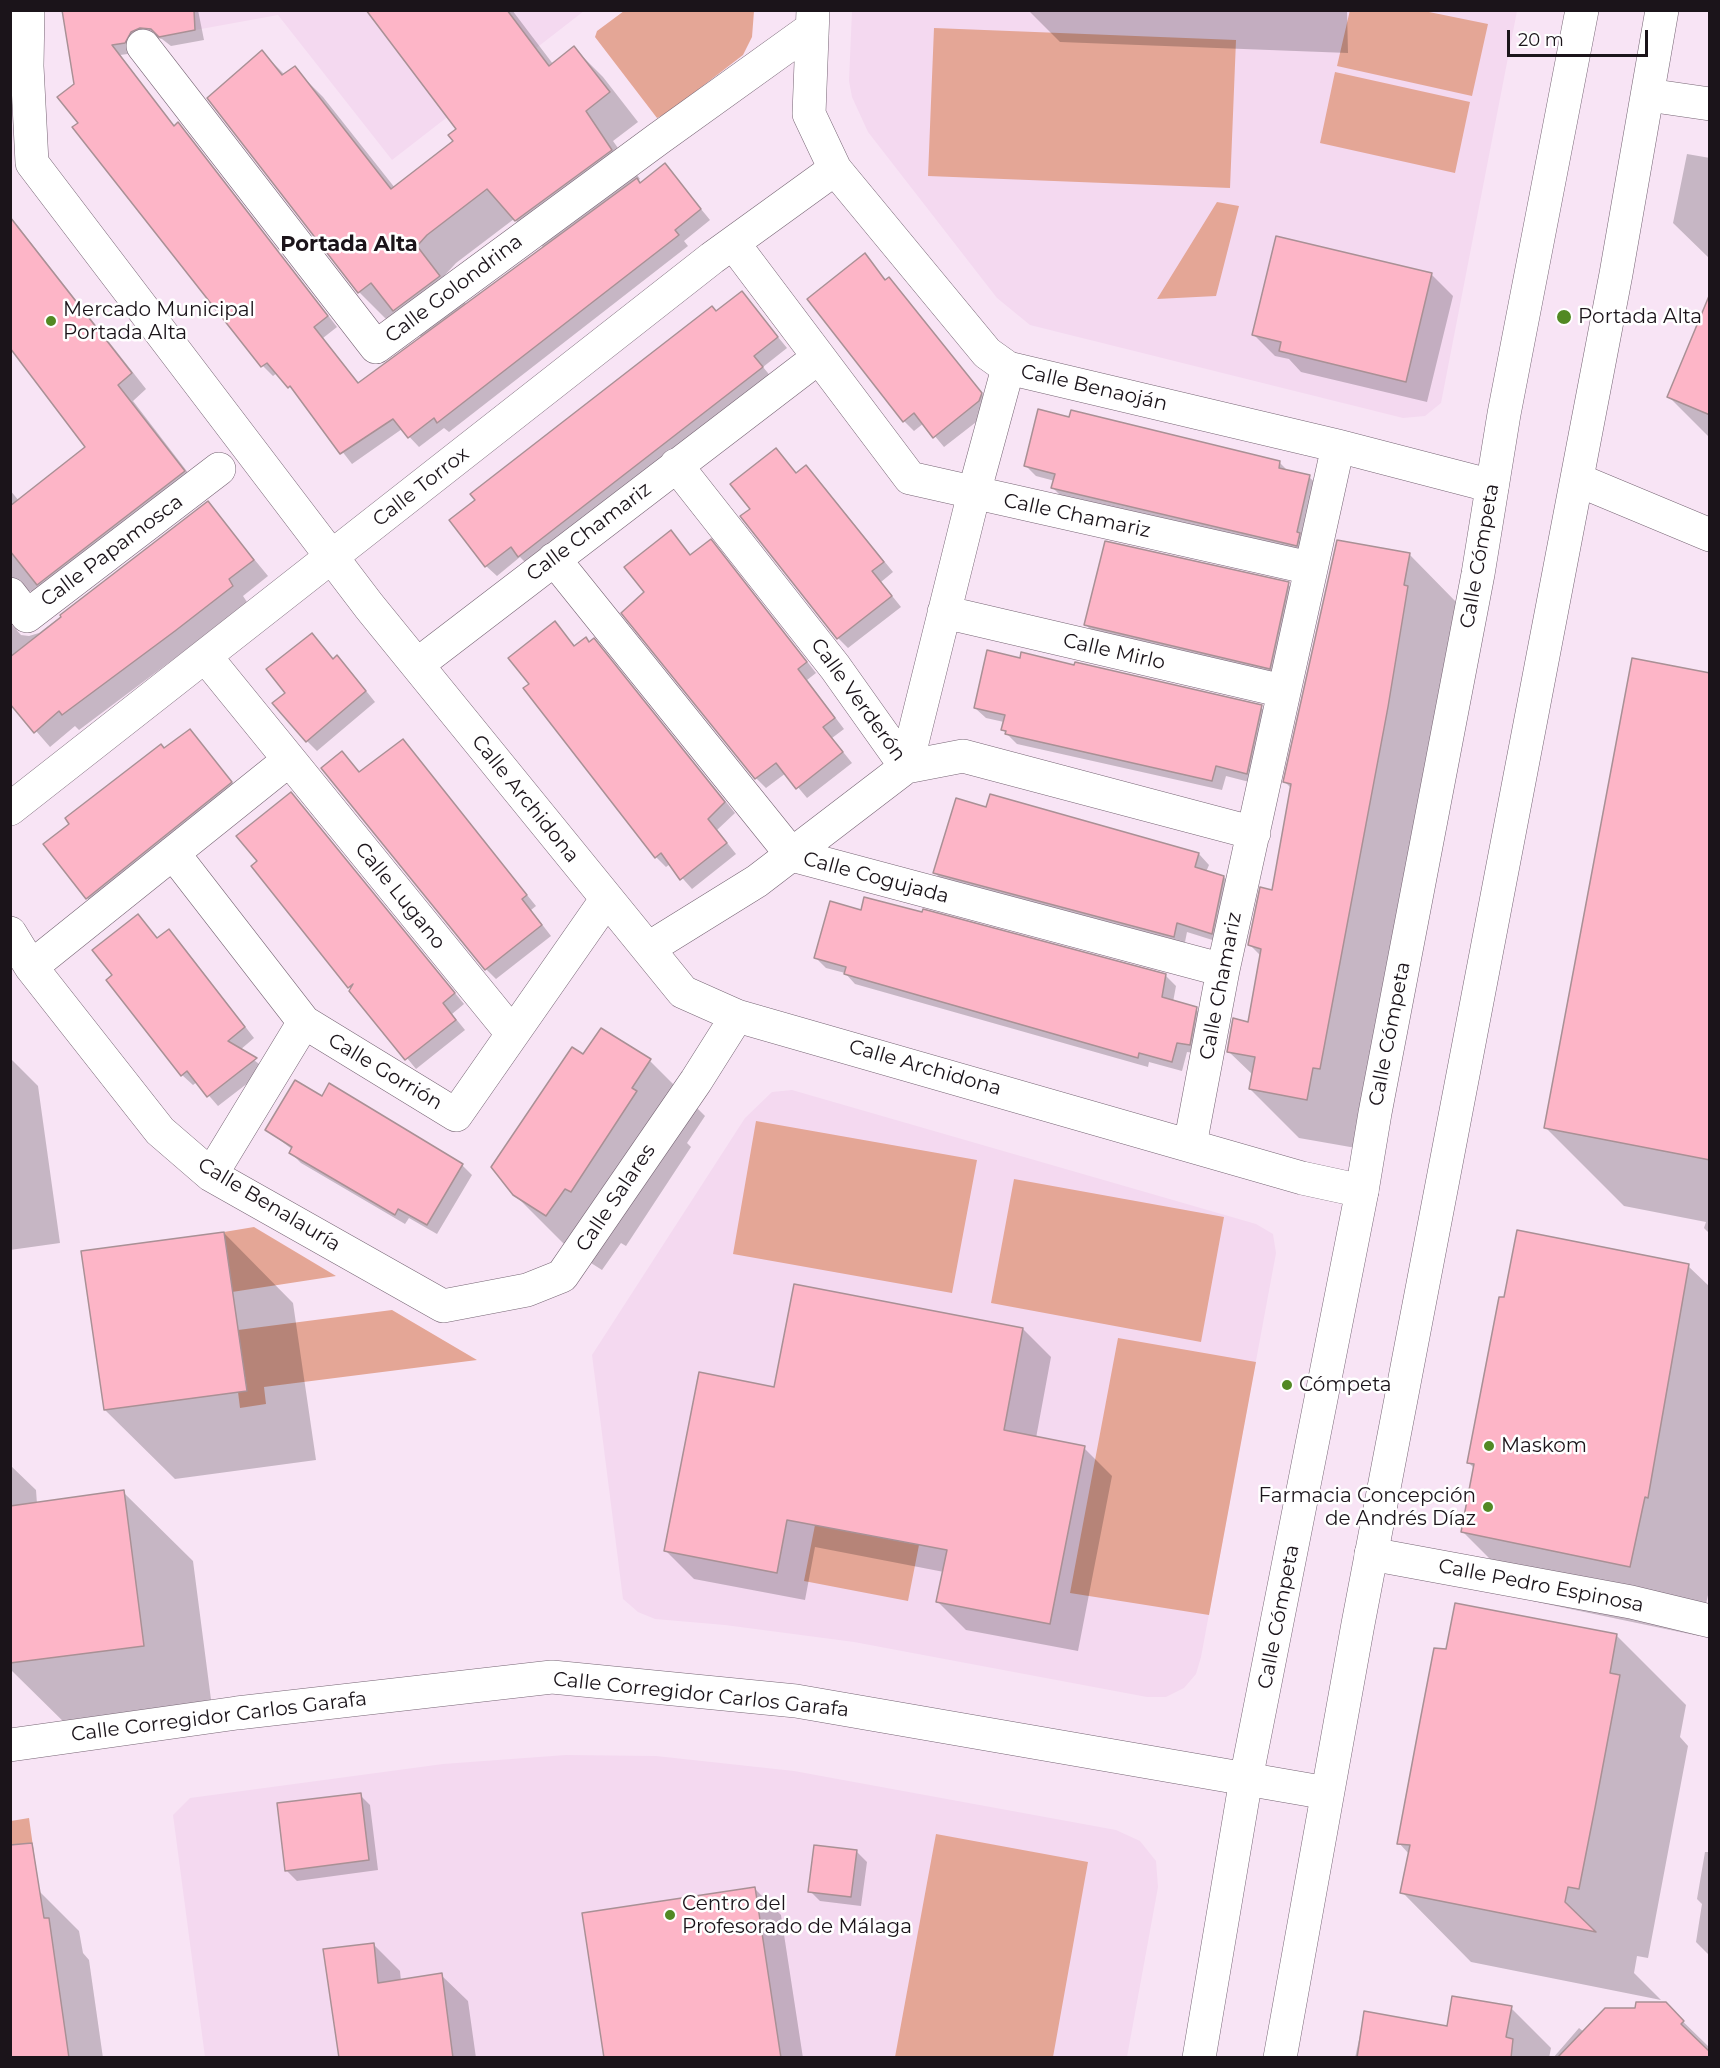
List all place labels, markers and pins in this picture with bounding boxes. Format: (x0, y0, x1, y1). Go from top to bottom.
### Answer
place label: Mercado Municipal Portada Alta (63, 298, 255, 345)
place label: Portada Alta (1578, 305, 1702, 329)
marker: Portada Alta (1555, 308, 1573, 326)
marker: Mercado Municipal Portada Alta (44, 314, 58, 328)
place label: Cómpeta (1299, 1373, 1392, 1397)
marker: Cómpeta (1280, 1378, 1294, 1392)
place label: Maskom (1501, 1434, 1587, 1458)
marker: Maskom (1482, 1439, 1496, 1453)
place label: Farmacia Concepción de Andrés Díaz (1258, 1484, 1476, 1531)
marker: Farmacia Concepción de Andrés Díaz (1481, 1500, 1495, 1514)
place label: Centro del Profesorado de Málaga (682, 1892, 912, 1939)
marker: Centro del Profesorado de Málaga (663, 1908, 677, 1922)

